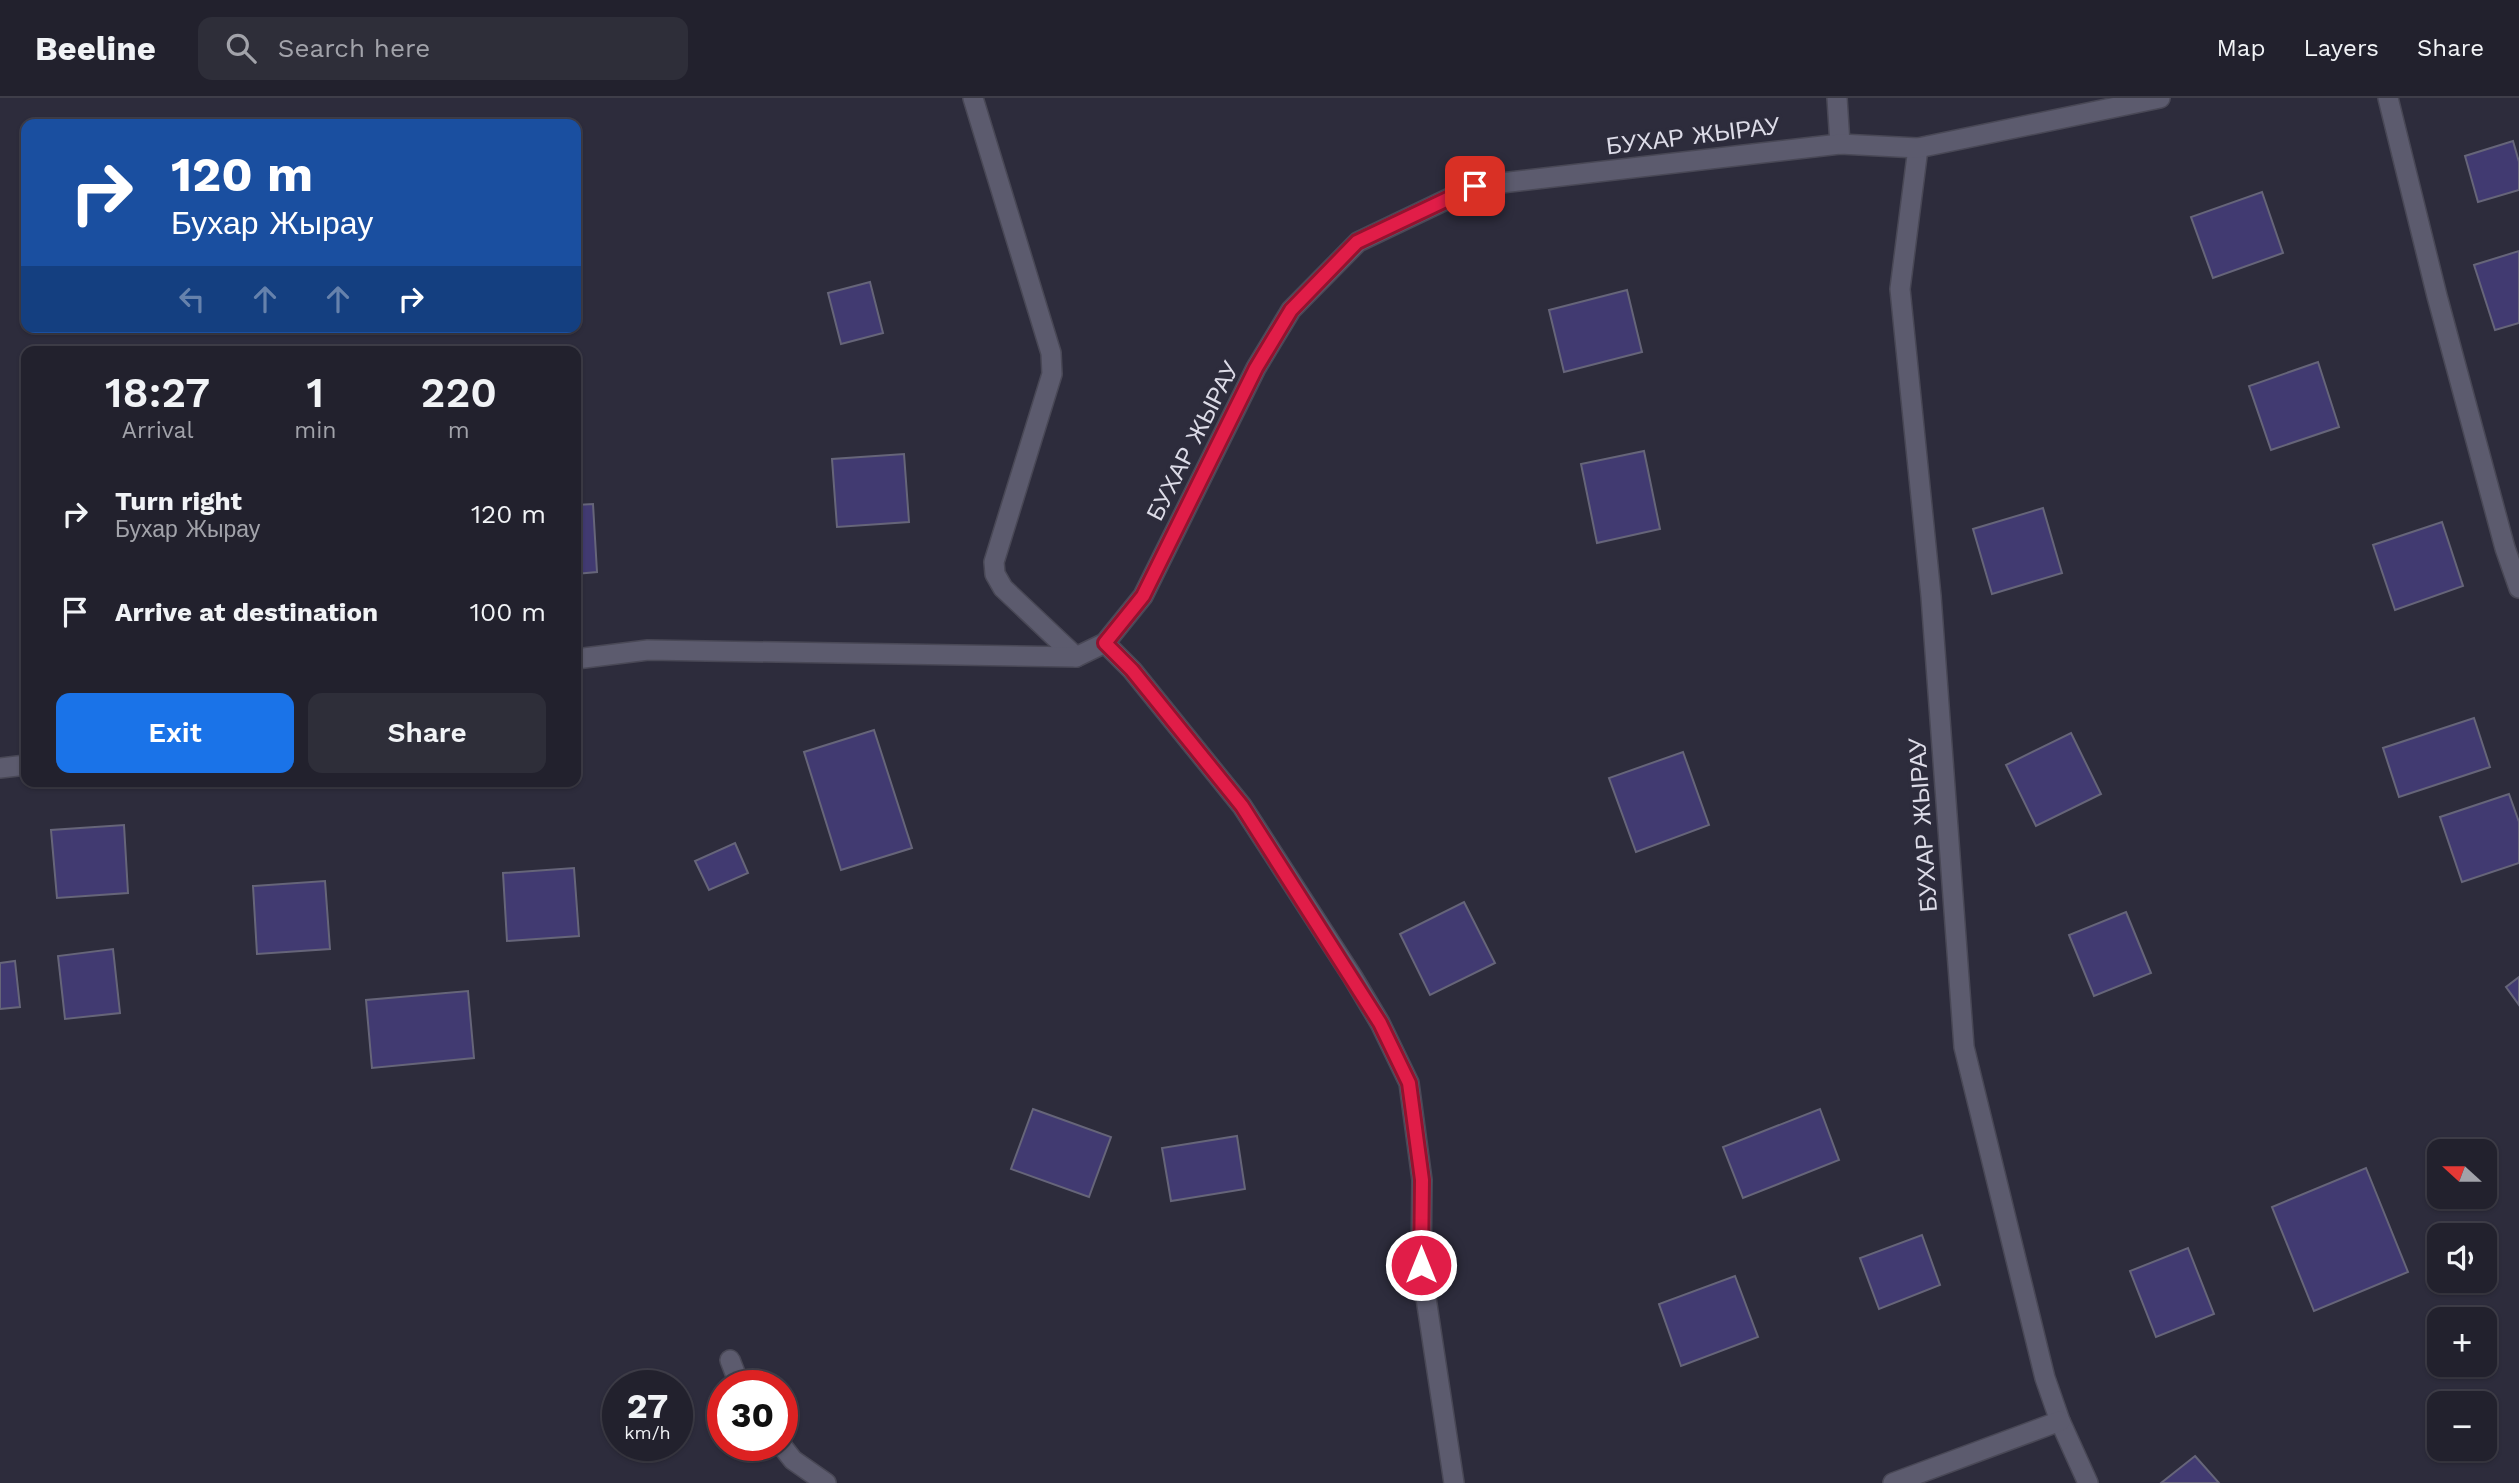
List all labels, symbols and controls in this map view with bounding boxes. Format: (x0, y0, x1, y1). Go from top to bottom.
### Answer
search box (198, 17, 688, 80)
text: Beeline (35, 29, 156, 68)
icon: search (222, 29, 260, 67)
text: Search here (278, 33, 430, 63)
text: Map (2217, 34, 2265, 62)
text: Layers (2303, 34, 2379, 62)
text: Share (2417, 34, 2484, 62)
street label: БУХАР ЖЫРАУ (1605, 111, 1782, 161)
text: 120 m (171, 145, 313, 203)
icon: right (56, 147, 147, 238)
pin (1445, 156, 1505, 216)
icon: arrive (1456, 167, 1494, 205)
text: Бухар Жырау (171, 204, 373, 242)
icon: left (173, 280, 211, 318)
icon: ahead (246, 280, 284, 318)
icon: ahead (319, 280, 357, 318)
icon: right (392, 280, 430, 318)
street label: БУХАР ЖЫРАУ (1141, 356, 1245, 525)
text: 18:27 (105, 368, 210, 417)
text: 1 (307, 368, 324, 417)
text: 220 (421, 368, 497, 417)
text: Arrival (122, 417, 194, 444)
text: min (294, 417, 337, 444)
text: m (448, 417, 470, 444)
text: Turn right (115, 486, 242, 516)
icon: right (56, 495, 94, 533)
text: 120 m (471, 499, 546, 529)
text: Бухар Жырау (115, 516, 260, 543)
icon: arrive (56, 593, 94, 631)
text: Arrive at destination (115, 597, 378, 627)
text: 100 m (470, 597, 546, 627)
button: Exit (56, 693, 294, 773)
button: Share (308, 693, 546, 773)
street label: БУХАР ЖЫРАУ (1903, 736, 1943, 913)
north arrow (2427, 1139, 2497, 1209)
map controls (2427, 1139, 2497, 1461)
button: sound (2427, 1223, 2497, 1293)
position arrow (1384, 1228, 1458, 1302)
button: + (2427, 1307, 2497, 1377)
speed limit sign: 30 (707, 1370, 798, 1461)
text: 27 (627, 1385, 668, 1427)
button: − (2427, 1391, 2497, 1461)
text: km/h (624, 1422, 671, 1443)

